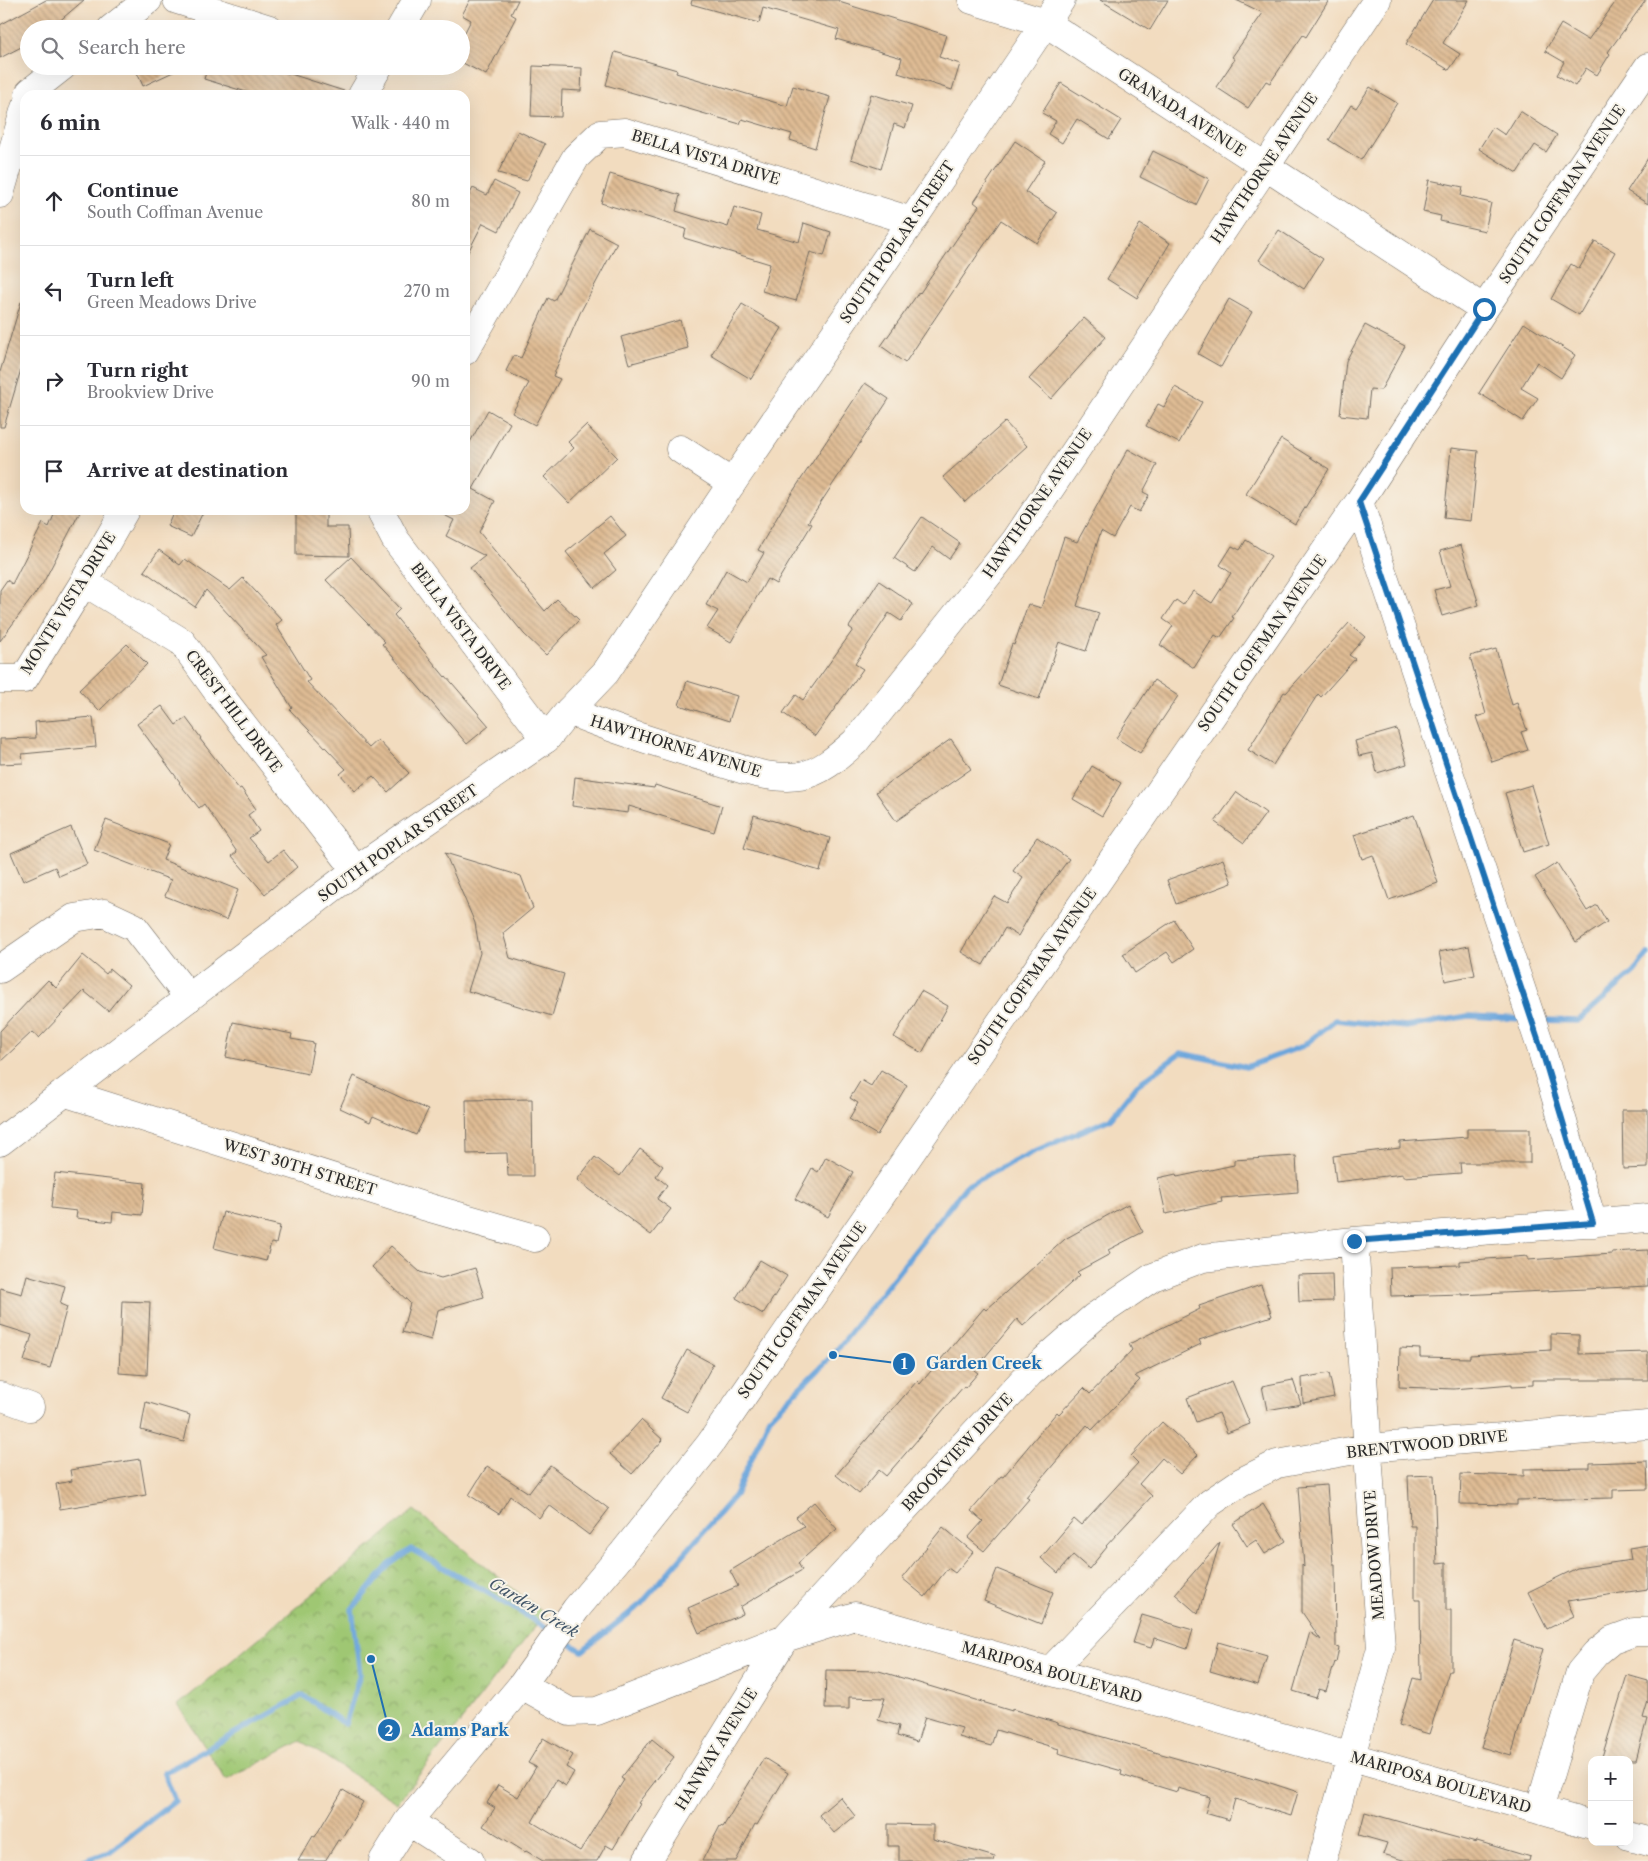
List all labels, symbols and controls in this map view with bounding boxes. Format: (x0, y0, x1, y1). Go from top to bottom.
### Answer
search box (20, 20, 470, 75)
icon: search (38, 34, 66, 62)
text: Search here (78, 36, 186, 59)
street label: GRANADA AVENUE (1115, 64, 1249, 160)
street label: HAWTHORNE AVENUE (1206, 89, 1322, 247)
street label: SOUTH COFFMAN AVENUE (1495, 101, 1629, 287)
text: 6 min (40, 110, 101, 135)
text: Walk · 440 m (351, 113, 450, 133)
street label: BELLA VISTA DRIVE (629, 125, 783, 189)
street label: SOUTH POPLAR STREET (836, 157, 959, 327)
text: Continue (87, 179, 179, 202)
icon: ahead (40, 187, 68, 215)
text: 80 m (411, 191, 450, 211)
text: South Coffman Avenue (87, 202, 263, 222)
text: Turn left (87, 269, 174, 292)
icon: left (40, 277, 68, 305)
text: 270 m (404, 281, 450, 301)
text: Green Meadows Drive (87, 292, 257, 312)
route start (1473, 298, 1496, 321)
text: Turn right (87, 359, 188, 382)
icon: right (40, 367, 68, 395)
text: 90 m (411, 371, 450, 391)
text: Brookview Drive (87, 382, 214, 402)
street label: HAWTHORNE AVENUE (978, 425, 1096, 581)
icon: arrive (40, 457, 68, 485)
text: Arrive at destination (87, 459, 288, 482)
street label: MONTE VISTA DRIVE (16, 528, 120, 678)
street label: SOUTH COFFMAN AVENUE (1194, 551, 1330, 735)
street label: BELLA VISTA DRIVE (407, 559, 515, 693)
street label: CREST HILL DRIVE (182, 646, 286, 776)
street label: HAWTHORNE AVENUE (588, 711, 764, 781)
street label: SOUTH POPLAR STREET (314, 780, 482, 906)
street label: SOUTH COFFMAN AVENUE (964, 884, 1100, 1068)
street label: WEST 30TH STREET (220, 1134, 380, 1200)
street label: SOUTH COFFMAN AVENUE (734, 1218, 870, 1402)
route end (1343, 1230, 1366, 1253)
callout: Garden Creek (892, 1348, 1052, 1379)
text: Garden Creek (926, 1353, 1042, 1373)
text: 1 (901, 1354, 908, 1373)
street label: BROOKVIEW DRIVE (898, 1389, 1016, 1515)
street label: BRENTWOOD DRIVE (1345, 1426, 1509, 1462)
street label: MEADOW DRIVE (1360, 1489, 1388, 1621)
water label: Garden Creek (486, 1572, 583, 1642)
street label: MARIPOSA BOULEVARD (960, 1637, 1144, 1707)
street label: HANWAY AVENUE (671, 1684, 761, 1814)
callout: Adams Park (376, 1715, 519, 1746)
text: Adams Park (410, 1720, 509, 1740)
text: 2 (385, 1721, 394, 1740)
street label: MARIPOSA BOULEVARD (1349, 1747, 1533, 1817)
map controls (1588, 1756, 1633, 1846)
button: + (1588, 1756, 1633, 1801)
button: − (1588, 1801, 1633, 1846)

